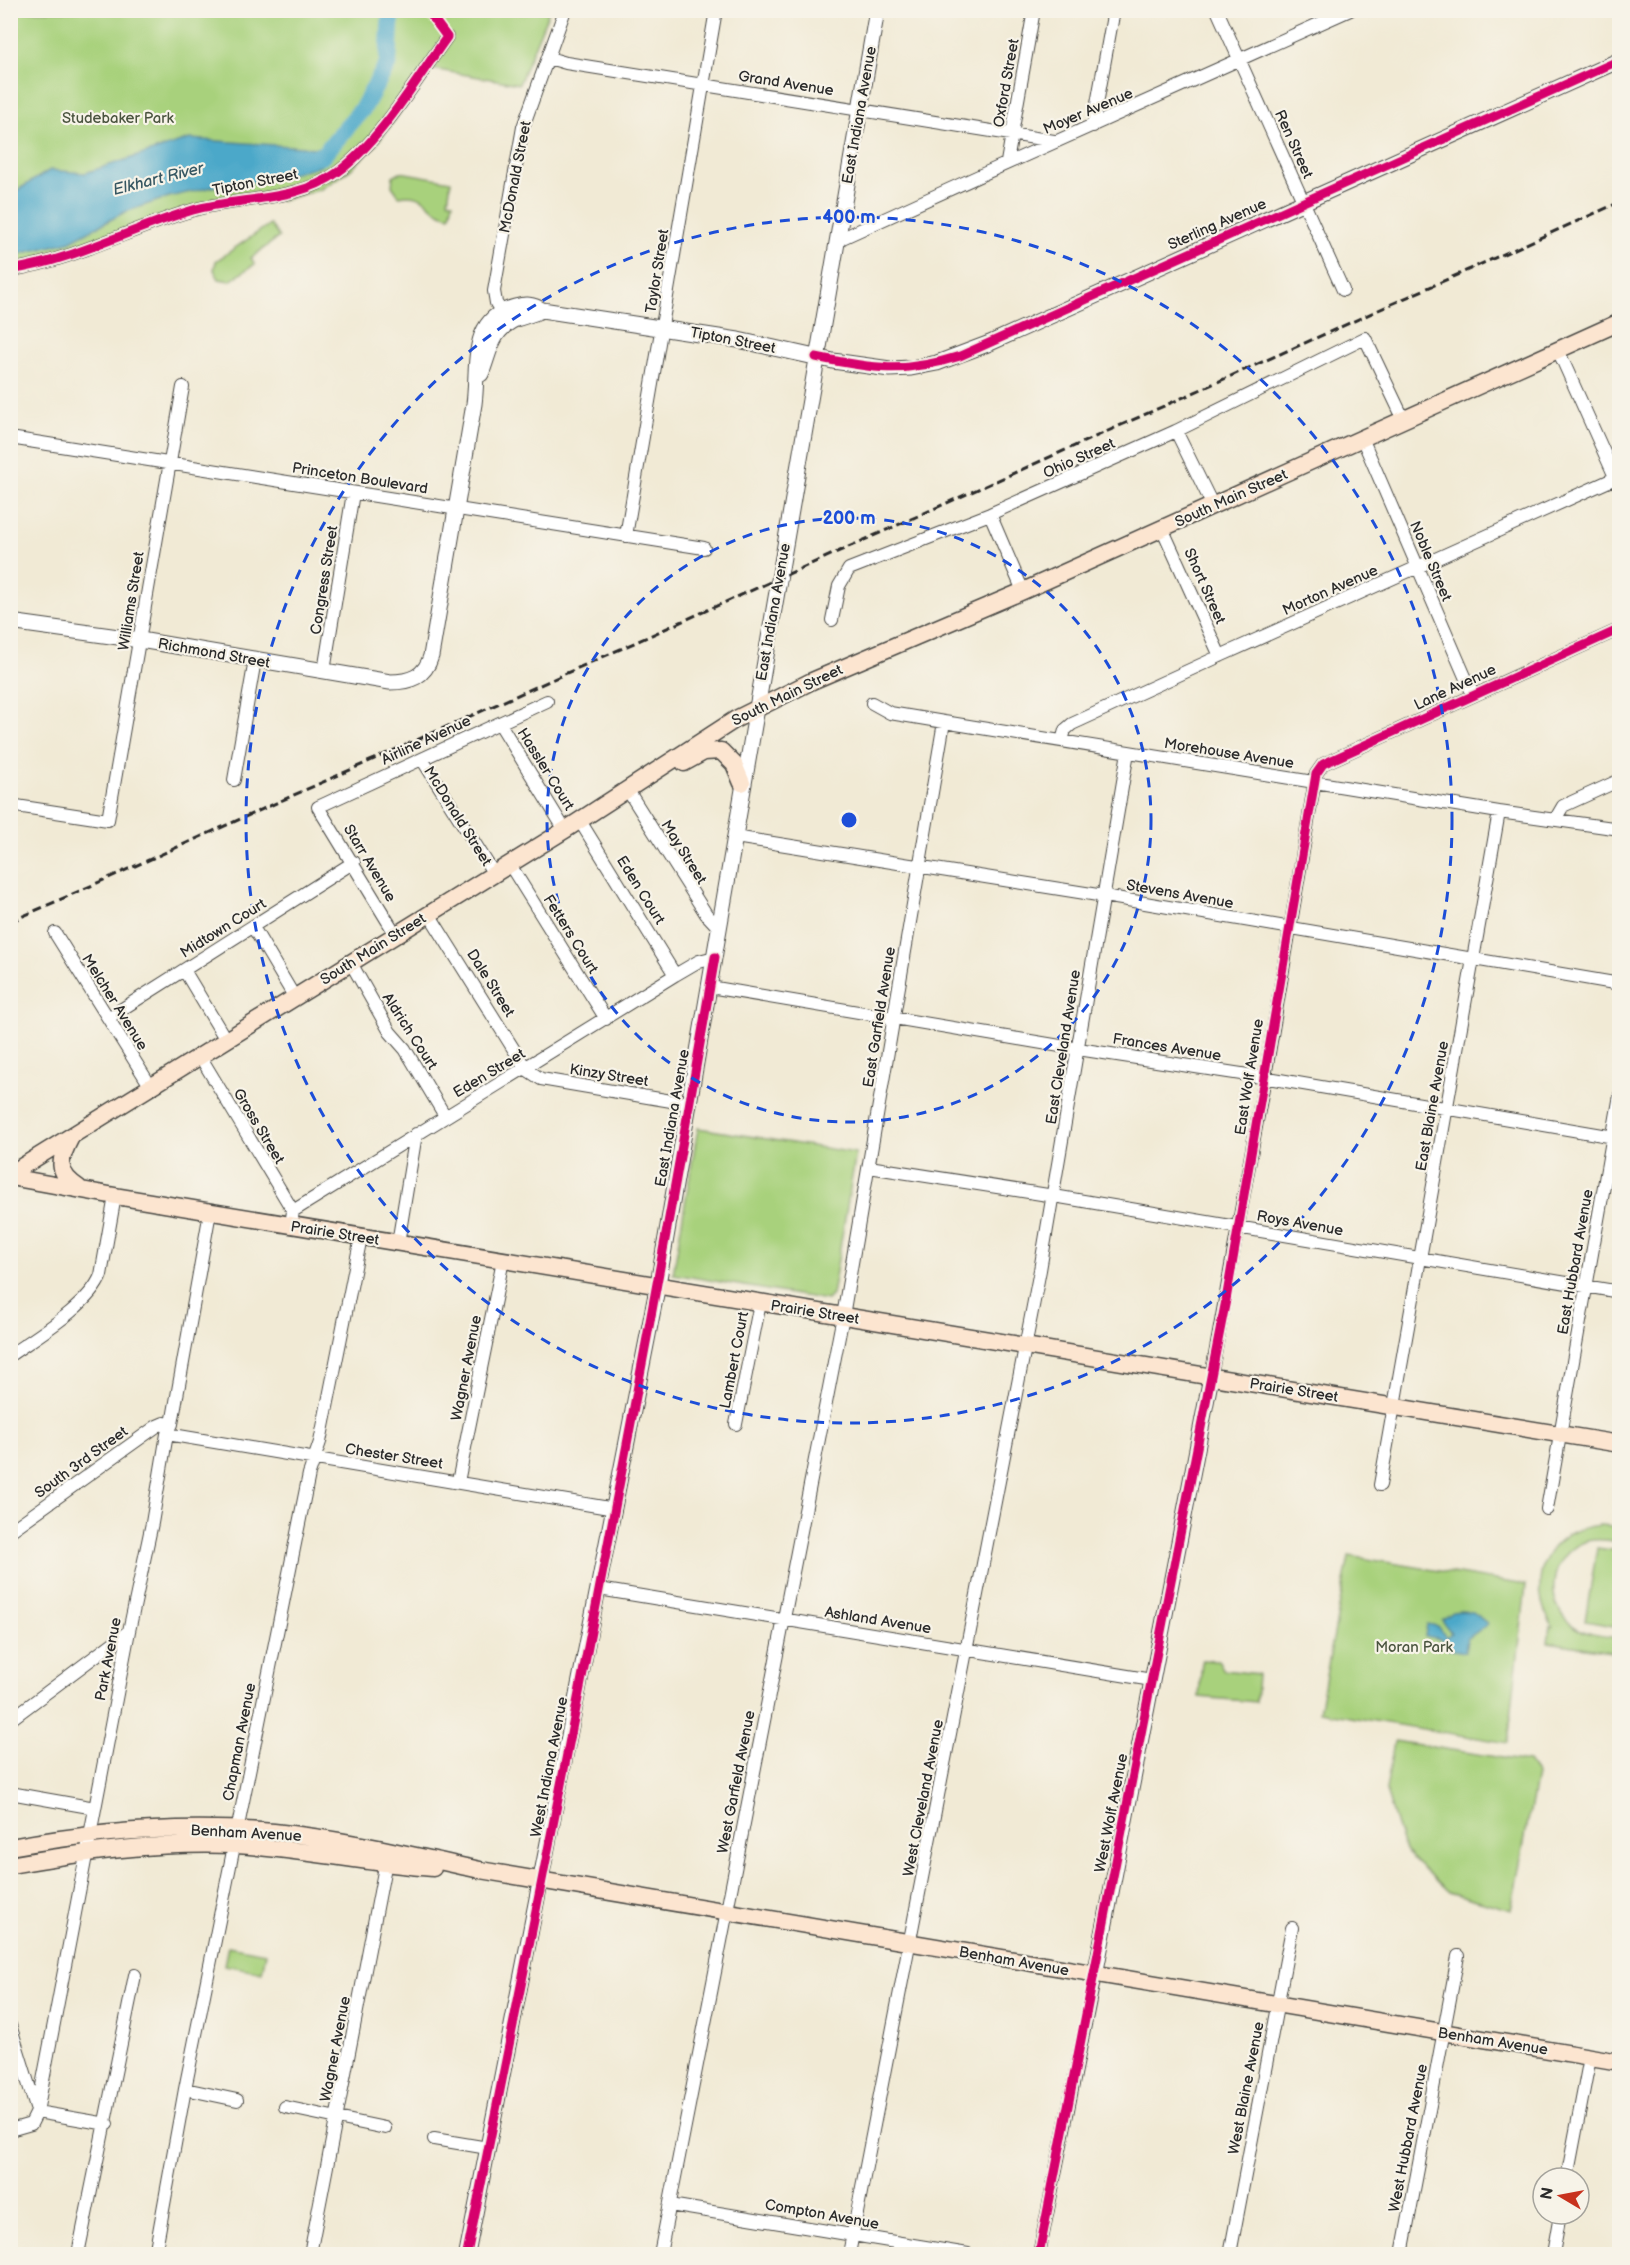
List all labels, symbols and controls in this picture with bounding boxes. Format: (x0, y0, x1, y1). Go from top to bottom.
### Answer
street label: Oxford Street (989, 37, 1024, 129)
street label: East Indiana Avenue (838, 45, 881, 185)
street label: Grand Avenue (737, 67, 835, 100)
street label: Moyer Avenue (1040, 84, 1136, 139)
street label: Ren Street (1270, 107, 1317, 182)
park label: Studebaker Park (62, 109, 175, 128)
street label: McDonald Street (495, 119, 536, 235)
water label: Elkhart River (111, 159, 207, 200)
street label: Tipton Street (211, 165, 300, 200)
street label: Sterling Avenue (1165, 194, 1270, 255)
text: 400 m (822, 207, 876, 228)
street label: Taylor Street (641, 227, 674, 314)
street label: Tipton Street (689, 323, 778, 358)
street label: Ohio Street (1040, 434, 1118, 483)
street label: Princeton Boulevard (291, 458, 429, 499)
street label: South Main Street (1172, 465, 1291, 532)
text: 200 m (822, 508, 876, 529)
street label: Noble Street (1405, 518, 1456, 605)
street label: Congress Street (306, 524, 343, 636)
street label: East Indiana Avenue (752, 542, 795, 682)
street label: Short Street (1179, 545, 1230, 627)
street label: Williams Street (114, 550, 149, 652)
street label: Morton Avenue (1279, 561, 1381, 620)
street label: Richmond Street (156, 634, 272, 673)
street label: South Main Street (729, 660, 846, 731)
street label: Lane Avenue (1411, 660, 1499, 715)
street label: Airline Avenue (378, 711, 474, 769)
street label: Hassler Court (513, 725, 579, 814)
street label: Morehouse Avenue (1163, 734, 1295, 773)
street label: McDonald Street (419, 763, 496, 870)
centre of rings (839, 810, 859, 830)
street label: May Street (656, 817, 711, 888)
street label: Starr Avenue (339, 821, 400, 905)
street label: Eden Court (612, 852, 669, 928)
street label: Stevens Avenue (1125, 876, 1235, 913)
street label: Fetters Court (539, 891, 603, 978)
street label: Midtown Court (177, 894, 270, 962)
street label: South Main Street (317, 909, 430, 990)
street label: East Garfield Avenue (859, 945, 900, 1089)
street label: Dale Street (462, 946, 519, 1021)
street label: Melcher Avenue (77, 951, 152, 1054)
street label: East Cleveland Avenue (1042, 968, 1085, 1126)
street label: Aldrich Court (378, 989, 442, 1074)
street label: East Wolf Avenue (1231, 1017, 1268, 1137)
street label: Frances Avenue (1111, 1030, 1223, 1065)
street label: East Blaine Avenue (1412, 1039, 1453, 1173)
street label: Eden Street (450, 1044, 529, 1102)
street label: East Indiana Avenue (651, 1048, 694, 1188)
street label: Kinzy Street (568, 1060, 650, 1091)
street label: Gross Street (229, 1085, 289, 1168)
street label: East Hubbard Avenue (1553, 1188, 1598, 1336)
street label: Roys Avenue (1255, 1207, 1345, 1240)
street label: Prairie Street (289, 1217, 381, 1250)
street label: Prairie Street (769, 1296, 861, 1329)
street label: Lambert Court (716, 1310, 753, 1410)
street label: Wagner Avenue (447, 1314, 486, 1422)
street label: Prairie Street (1248, 1374, 1340, 1407)
street label: South 3rd Street (31, 1422, 132, 1503)
street label: Chester Street (344, 1439, 445, 1474)
street label: Ashland Avenue (823, 1603, 933, 1638)
street label: Park Avenue (91, 1616, 126, 1702)
park label: Moran Park (1375, 1638, 1453, 1657)
street label: Chapman Avenue (219, 1681, 260, 1803)
street label: West Indiana Avenue (527, 1695, 572, 1839)
street label: West Garfield Avenue (713, 1709, 760, 1855)
street label: West Cleveland Avenue (899, 1718, 948, 1878)
street label: West Wolf Avenue (1091, 1752, 1132, 1874)
street label: Benham Avenue (190, 1821, 302, 1846)
street label: Benham Avenue (957, 1942, 1070, 1981)
street label: Wagner Avenue (316, 1995, 355, 2103)
street label: West Blaine Avenue (1224, 2020, 1269, 2156)
street label: Benham Avenue (1437, 2023, 1549, 2060)
street label: West Hubbard Avenue (1385, 2062, 1432, 2214)
north arrow (1531, 2166, 1591, 2226)
text: N (1537, 2186, 1558, 2201)
street label: Compton Avenue (763, 2195, 881, 2234)

